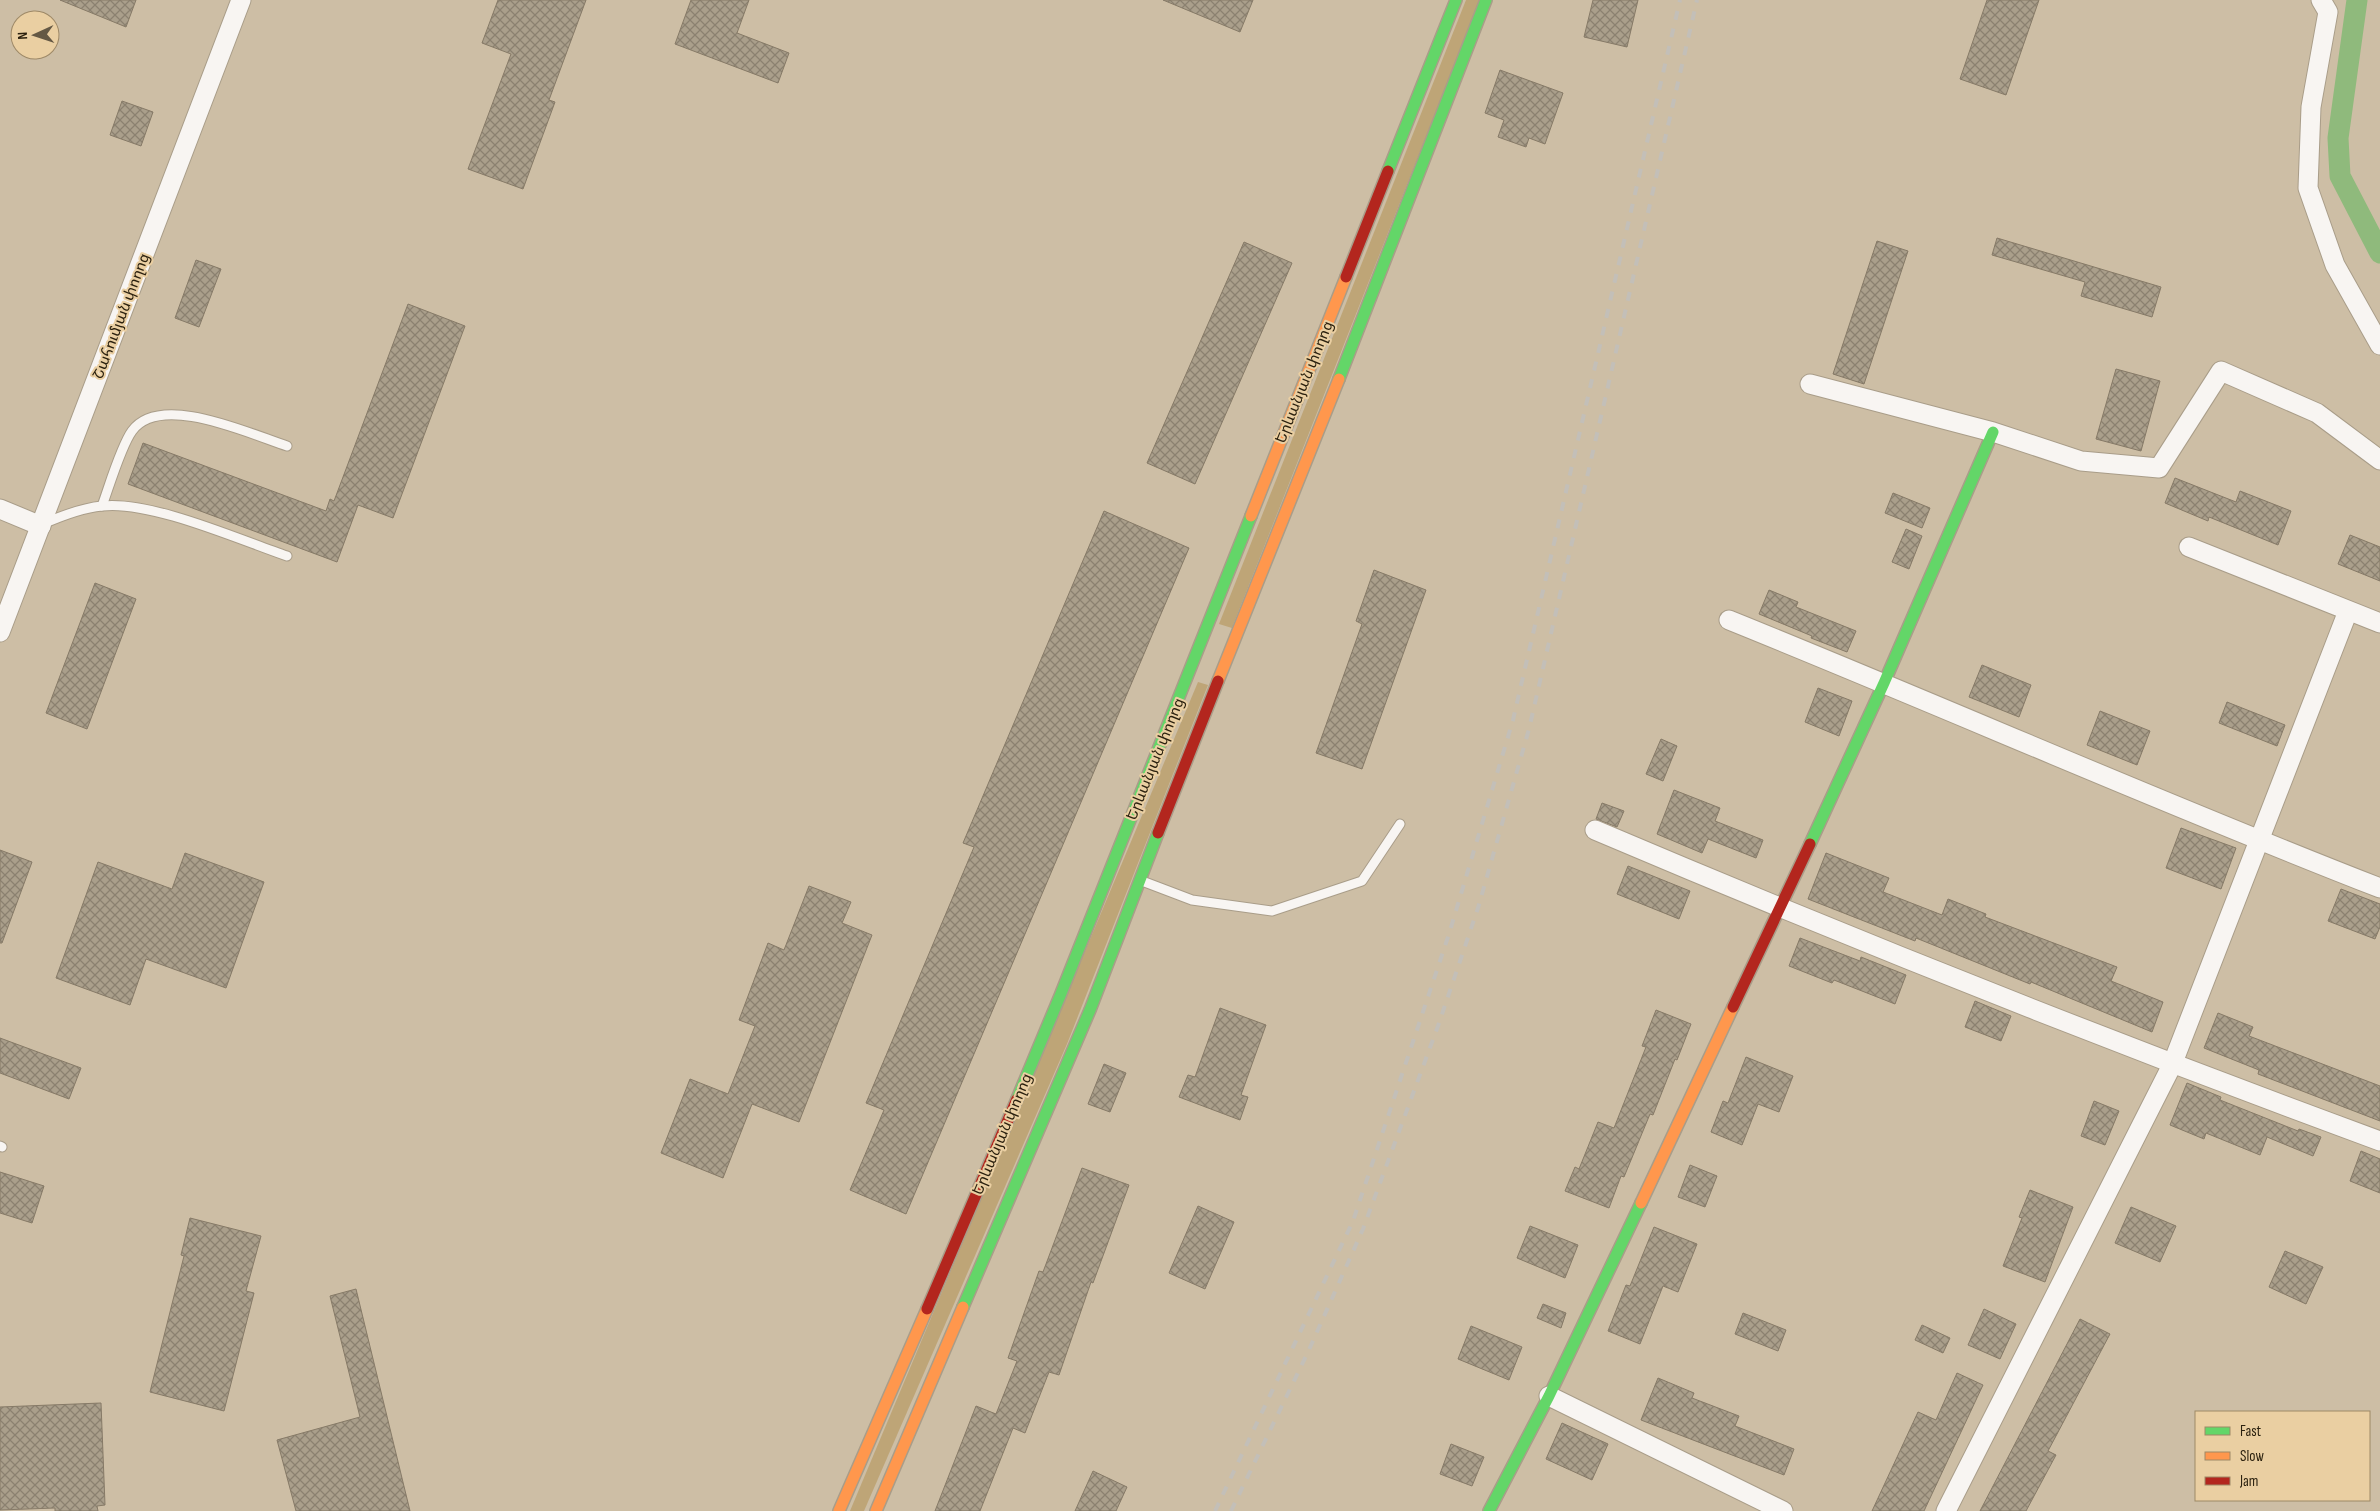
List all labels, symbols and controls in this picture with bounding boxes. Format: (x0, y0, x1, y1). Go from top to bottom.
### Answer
north arrow (10, 10, 60, 60)
text: N (14, 31, 31, 40)
street label: Շահումյան փողոց (89, 251, 154, 382)
street label: Երևանյան փողոց (1271, 318, 1338, 446)
street label: Երևանյան փողոց (1122, 695, 1189, 823)
street label: Երևանյան փողոց (968, 1071, 1037, 1198)
legend (2195, 1411, 2370, 1501)
text: Fast (2240, 1422, 2262, 1441)
text: Slow (2240, 1447, 2264, 1466)
text: Jam (2239, 1472, 2258, 1491)

